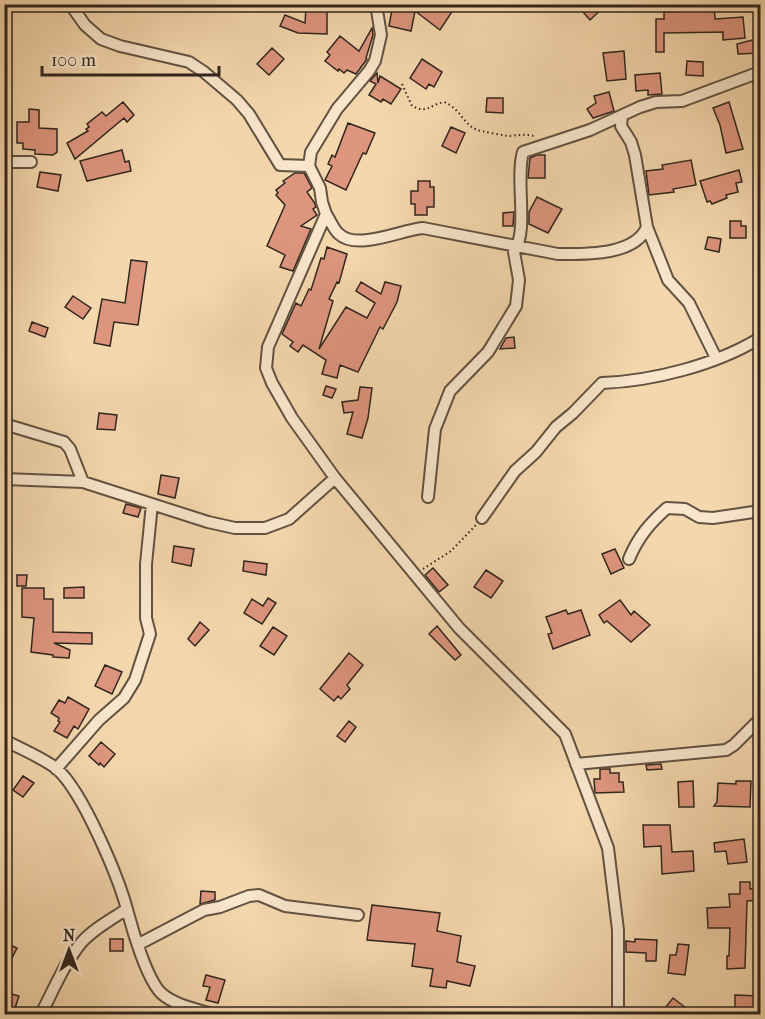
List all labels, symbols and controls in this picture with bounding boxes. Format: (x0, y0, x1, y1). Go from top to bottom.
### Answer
scale bar (42, 39, 219, 77)
text: 100 m (51, 50, 96, 71)
north arrow (39, 920, 99, 980)
text: N (63, 926, 76, 945)

